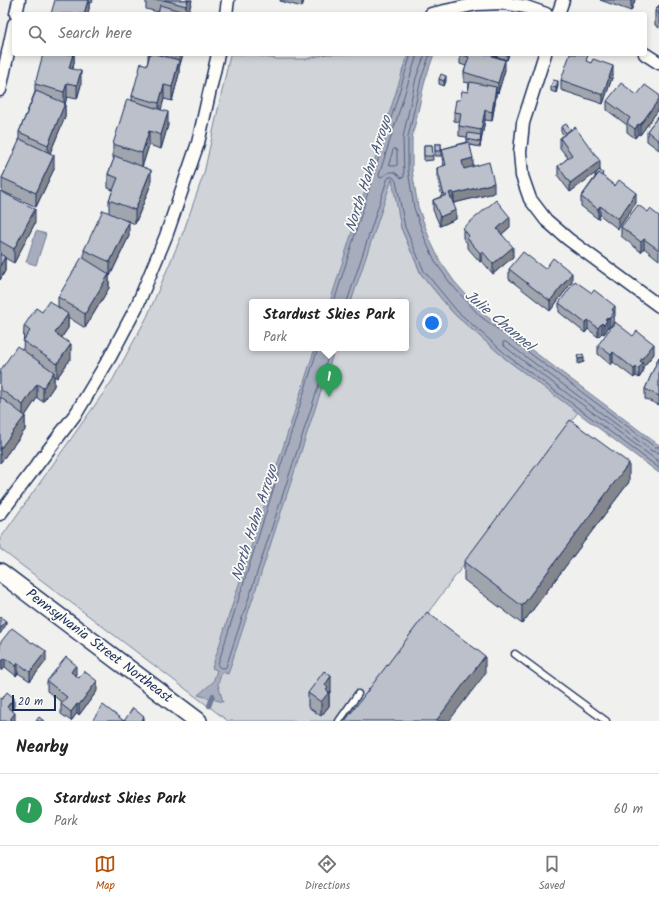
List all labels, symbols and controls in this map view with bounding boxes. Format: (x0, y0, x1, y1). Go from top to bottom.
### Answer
search box (12, 12, 647, 56)
text: Search here (58, 22, 132, 46)
icon: search (26, 23, 48, 45)
water label: North Hahn Arroyo (339, 112, 399, 235)
water label: Julie Channel (459, 285, 542, 360)
popup (249, 299, 409, 351)
text: Stardust Skies Park (263, 303, 395, 327)
your location (422, 313, 442, 333)
text: Park (263, 327, 287, 348)
pin: 1 (316, 364, 342, 397)
water label: North Hahn Arroyo (225, 461, 285, 584)
street label: Pennsylvania Street Northeast (21, 583, 178, 709)
scale bar (12, 693, 56, 712)
text: 20 m (18, 693, 43, 711)
text: Nearby (16, 734, 68, 761)
text: Stardust Skies Park (54, 787, 185, 811)
text: 1 (27, 799, 31, 820)
text: 60 m (614, 799, 643, 820)
text: Park (54, 811, 78, 832)
tab: Map (94, 853, 116, 895)
tab: Directions (305, 853, 350, 895)
tab: Saved (539, 853, 565, 895)

